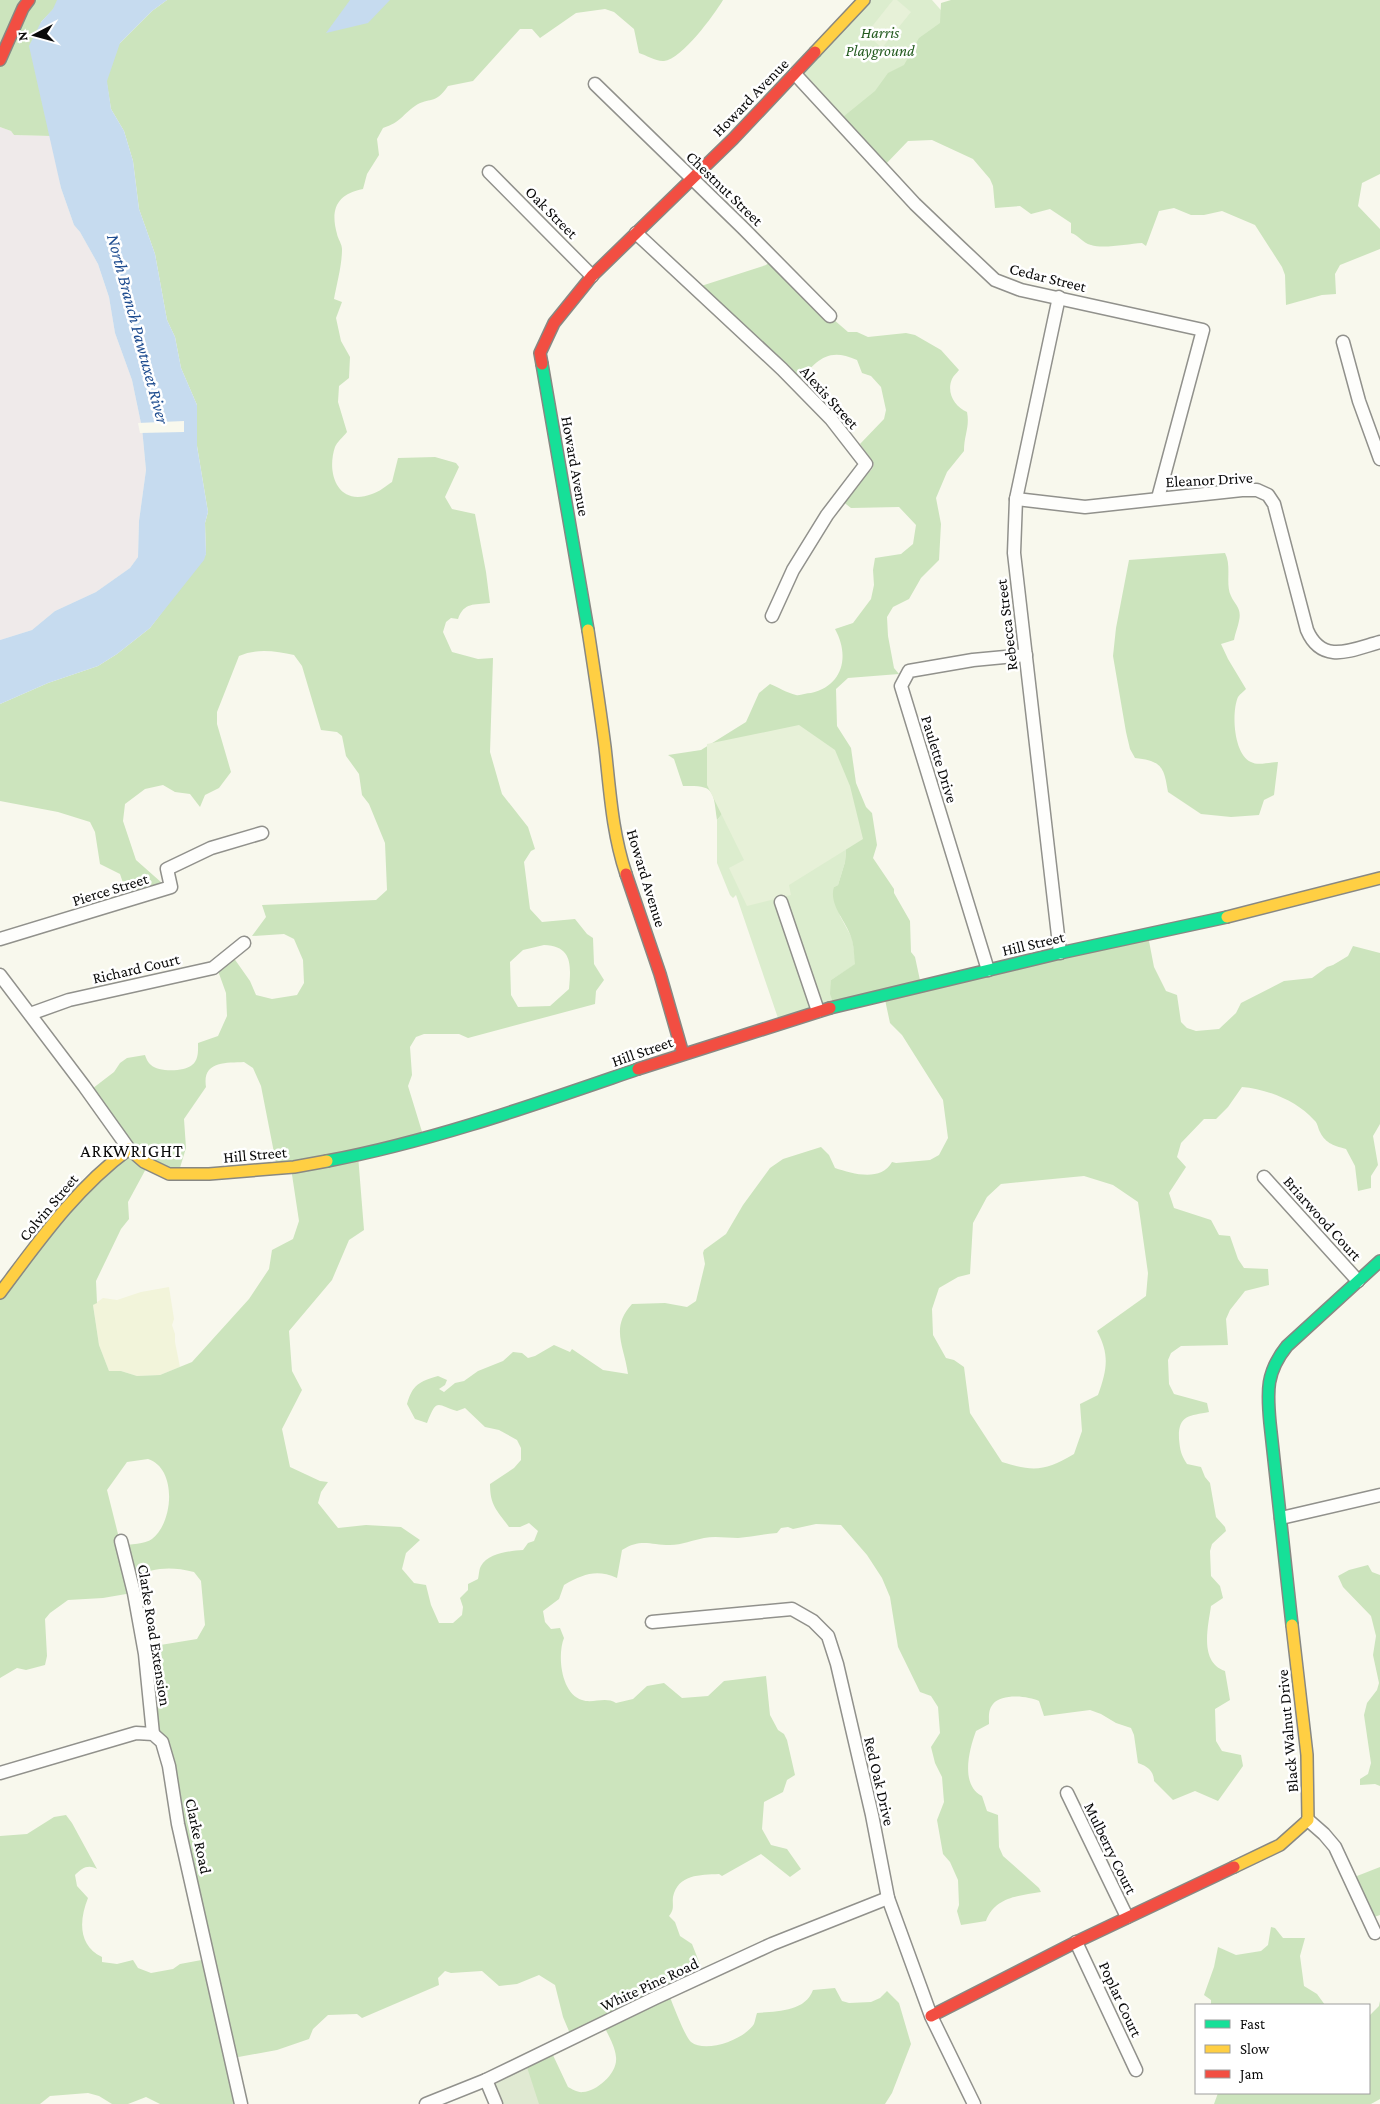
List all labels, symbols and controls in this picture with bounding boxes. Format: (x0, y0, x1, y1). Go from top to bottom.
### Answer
north arrow (10, 10, 60, 60)
park label: Harris Playground (845, 24, 915, 60)
text: N (14, 30, 31, 42)
street label: Howard Avenue (709, 55, 792, 140)
street label: Chestnut Street (683, 148, 767, 230)
street label: Oak Street (522, 183, 582, 242)
water label: North Branch Pawtuxet River (103, 232, 173, 427)
street label: Cedar Street (1008, 260, 1089, 295)
street label: Alexis Street (797, 362, 863, 433)
street label: Howard Avenue (558, 415, 593, 517)
street label: Eleanor Drive (1165, 469, 1253, 490)
street label: Rebecca Street (992, 578, 1021, 672)
street label: Paulette Drive (918, 714, 961, 805)
street label: Howard Avenue (624, 827, 669, 929)
street label: Pierce Street (70, 870, 151, 909)
street label: Hill Street (1000, 928, 1067, 959)
street label: Richard Court (91, 950, 182, 987)
street label: Hill Street (609, 1033, 676, 1070)
district label: ARKWRIGHT (80, 1141, 184, 1161)
street label: Hill Street (223, 1143, 288, 1166)
street label: Colvin Street (15, 1170, 82, 1244)
street label: Briarwood Court (1280, 1173, 1365, 1264)
street label: Clarke Road Extension (135, 1563, 174, 1708)
street label: Black Walnut Drive (1274, 1669, 1301, 1793)
street label: Red Oak Drive (861, 1735, 898, 1827)
street label: Clarke Road (182, 1797, 215, 1876)
street label: Mulberry Court (1080, 1800, 1140, 1898)
street label: White Pine Road (598, 1954, 701, 2015)
street label: Poplar Court (1095, 1959, 1146, 2041)
legend (1195, 2004, 1370, 2094)
text: Fast (1240, 2016, 1266, 2032)
text: Slow (1240, 2041, 1270, 2057)
text: Jam (1238, 2066, 1263, 2083)

